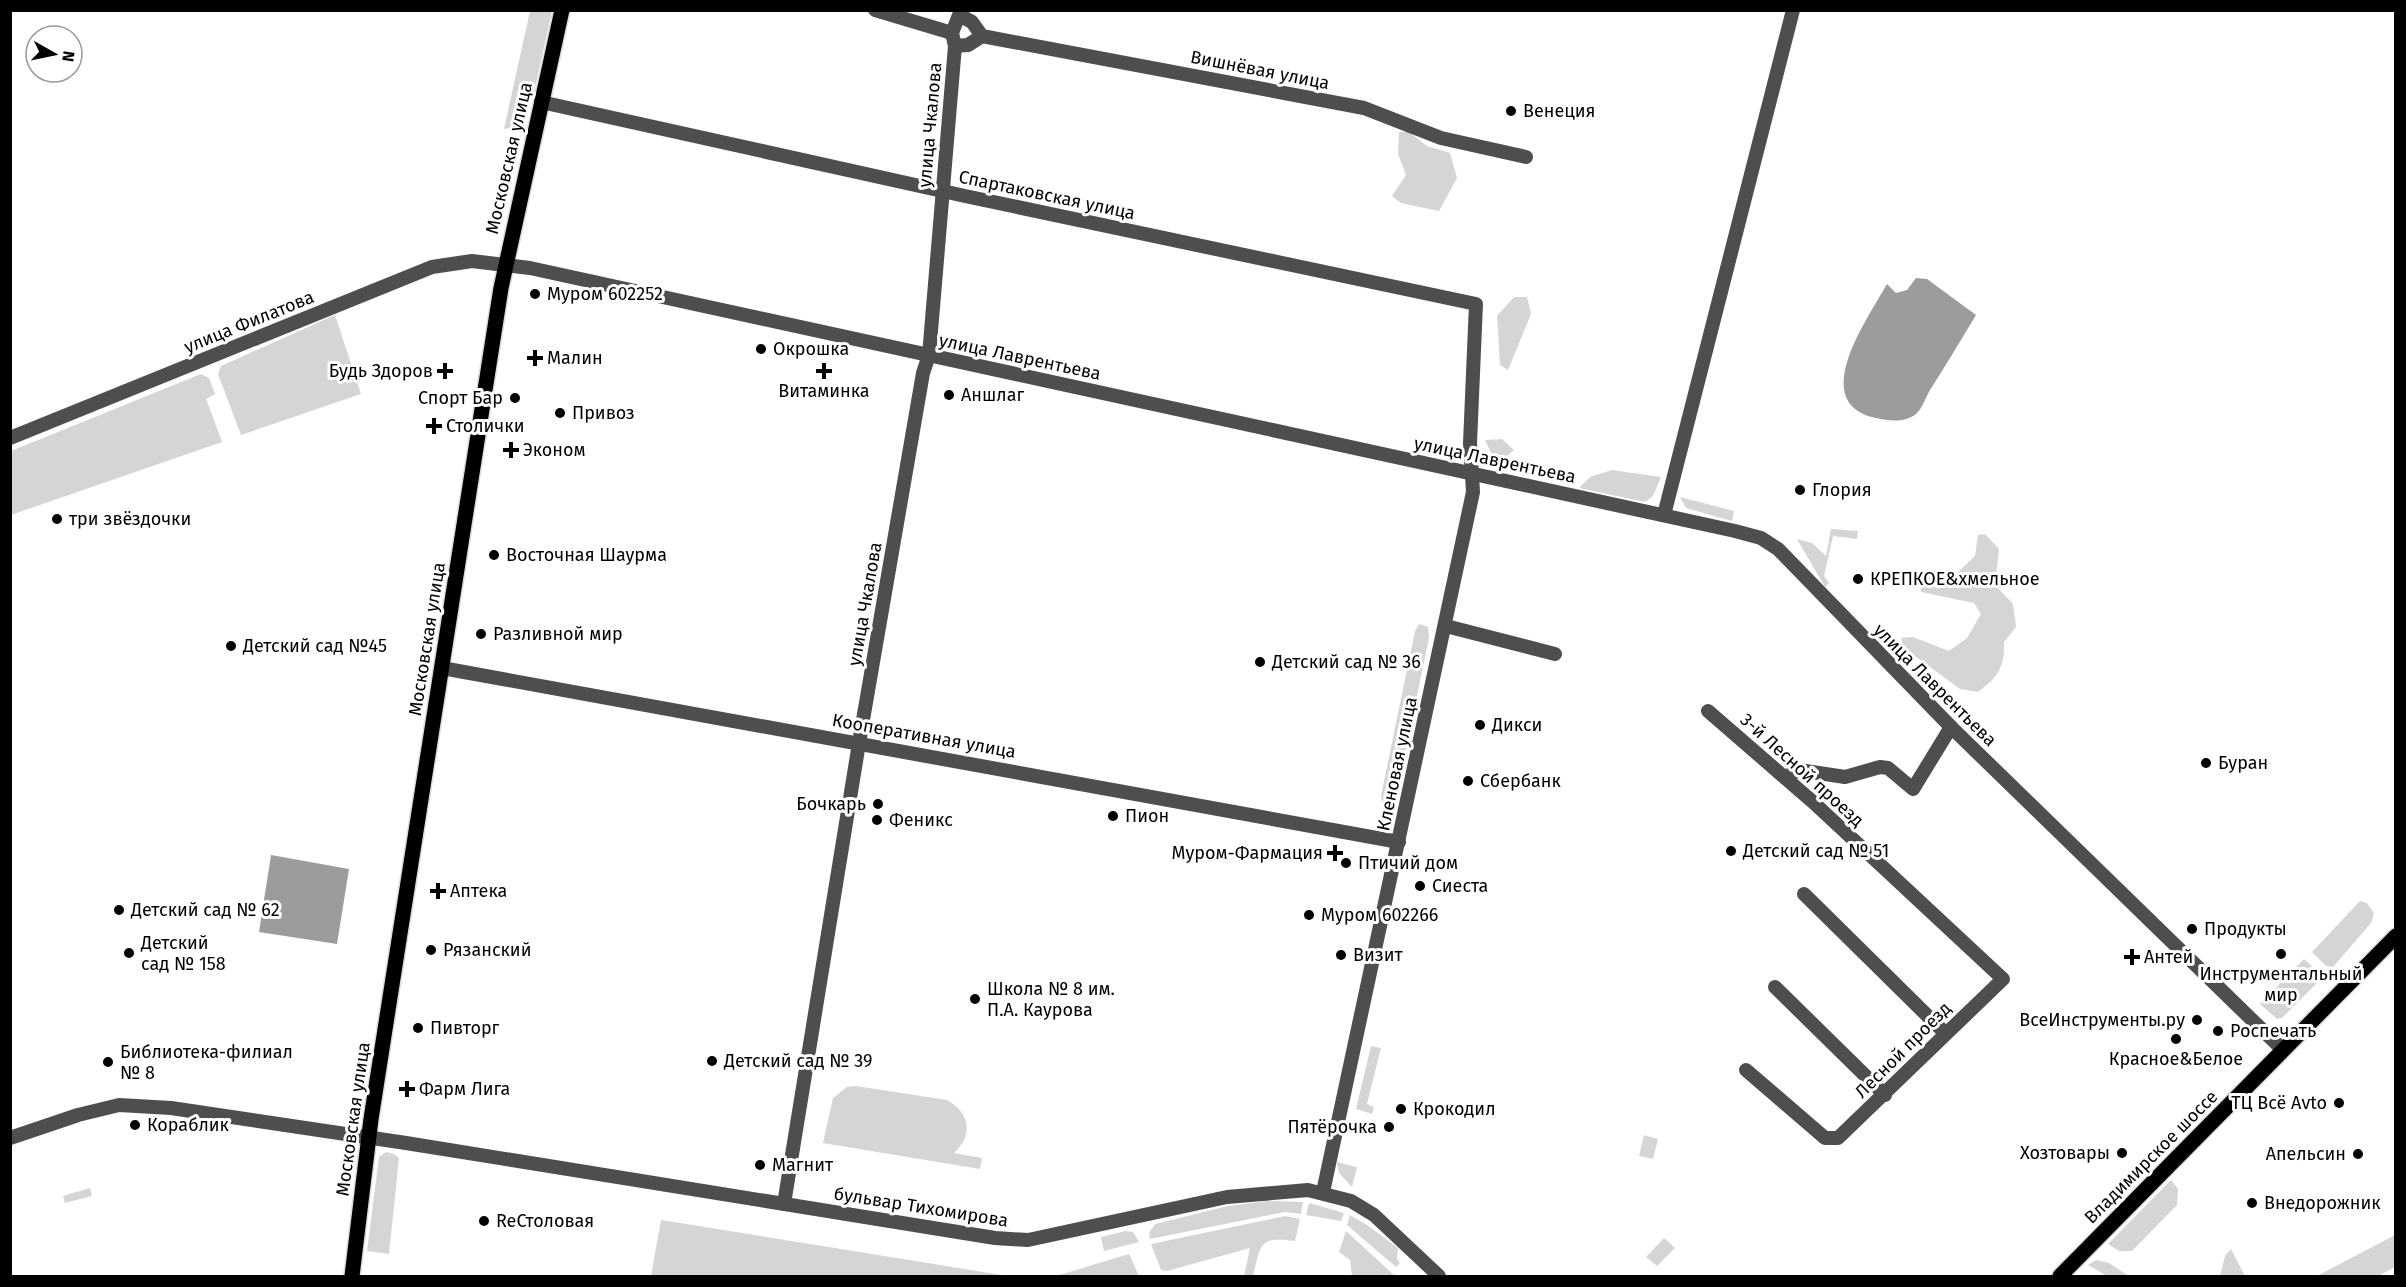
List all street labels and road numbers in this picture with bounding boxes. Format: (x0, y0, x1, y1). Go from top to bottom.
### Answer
street label: Вишнёвая улица (1189, 46, 1331, 94)
street label: улица Чкалова (914, 62, 946, 188)
street label: Московская улица (481, 80, 537, 236)
street label: Спартаковская улица (957, 166, 1137, 224)
street label: улица Филатова (181, 286, 317, 358)
street label: улица Лаврентьева (937, 329, 1103, 385)
street label: улица Лаврентьева (1412, 432, 1578, 488)
street label: улица Чкалова (843, 540, 887, 668)
street label: Московская улица (404, 561, 450, 717)
street label: улица Лаврентьева (1869, 619, 2001, 751)
street label: Кленовая улица (1372, 695, 1422, 833)
street label: Кооперативная улица (830, 709, 1018, 763)
street label: 3-й Лесной проезд (1736, 709, 1868, 831)
street label: Лесной проезд (1850, 997, 1956, 1103)
street label: Московская улица (331, 1041, 375, 1197)
street label: Владимирское шоссе (2080, 1086, 2222, 1228)
street label: бульвар Тихомирова (832, 1182, 1010, 1232)

